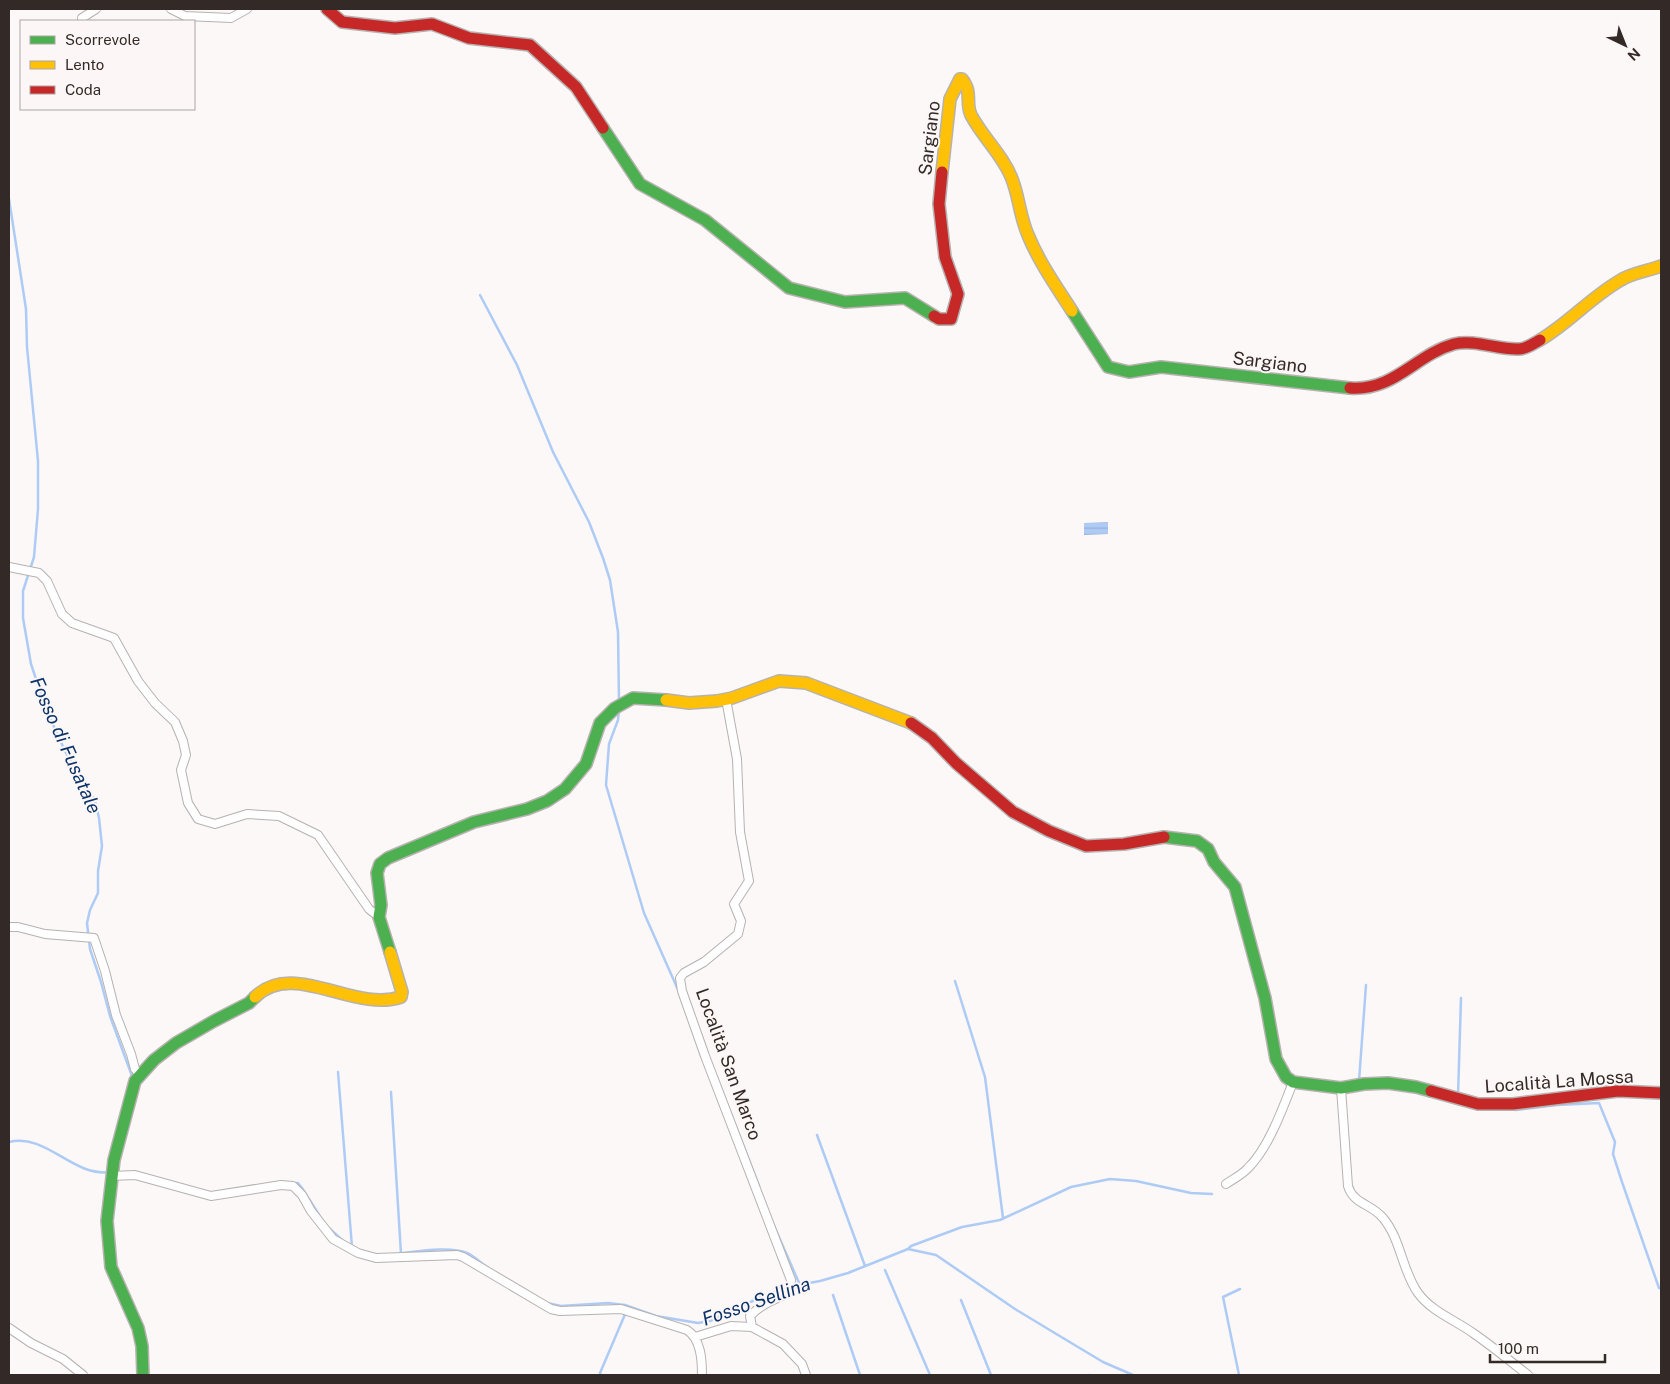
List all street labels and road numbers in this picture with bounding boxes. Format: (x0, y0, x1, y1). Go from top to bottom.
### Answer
street label: Sargiano (914, 100, 944, 176)
street label: Sargiano (1232, 347, 1308, 377)
street label: Località San Marco (692, 985, 766, 1143)
street label: Località La Mossa (1484, 1065, 1634, 1097)

